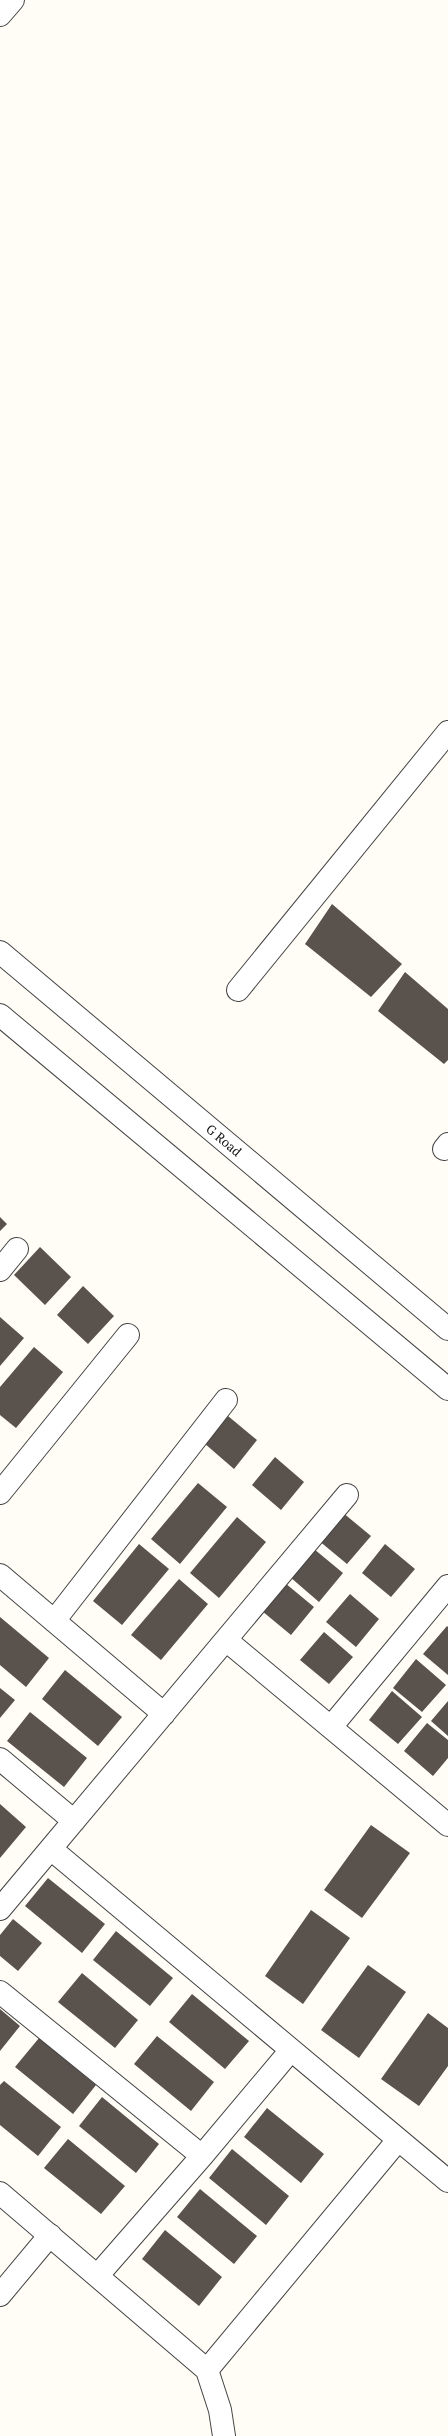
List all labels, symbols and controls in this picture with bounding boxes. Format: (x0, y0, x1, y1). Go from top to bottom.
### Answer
street label: G Road (202, 1120, 246, 1160)

